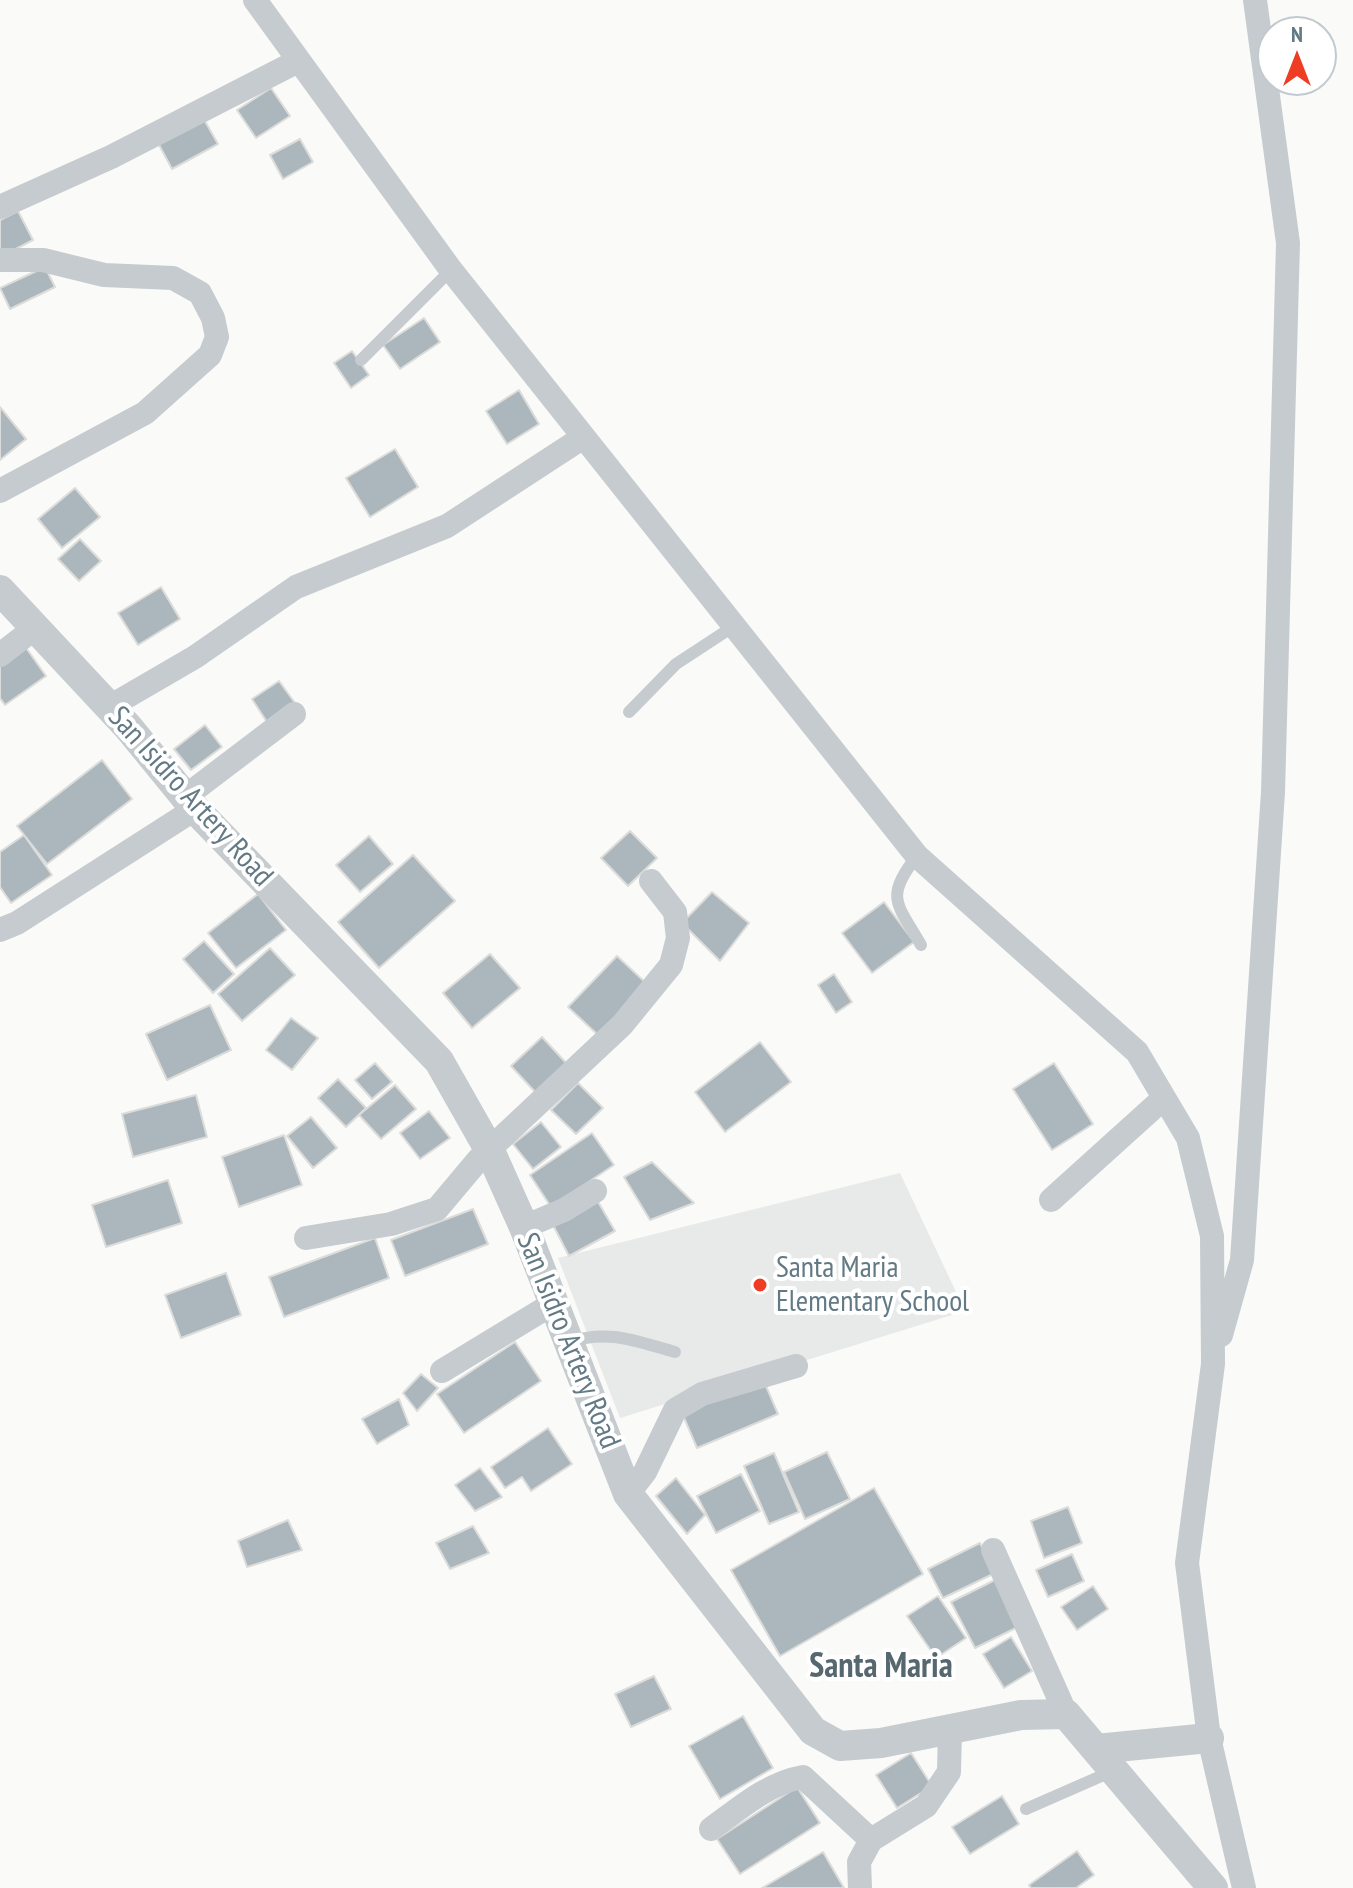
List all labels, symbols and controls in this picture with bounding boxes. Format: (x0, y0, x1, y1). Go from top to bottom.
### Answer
north arrow (1257, 16, 1337, 96)
text: N (1291, 20, 1303, 48)
street label: San Isidro Artery Road (100, 700, 280, 894)
street label: San Isidro Artery Road (508, 1228, 628, 1454)
place label: Santa Maria Elementary School (776, 1250, 969, 1320)
marker: Santa Maria Elementary School (751, 1276, 769, 1294)
district label: Santa Maria (809, 1647, 953, 1687)

